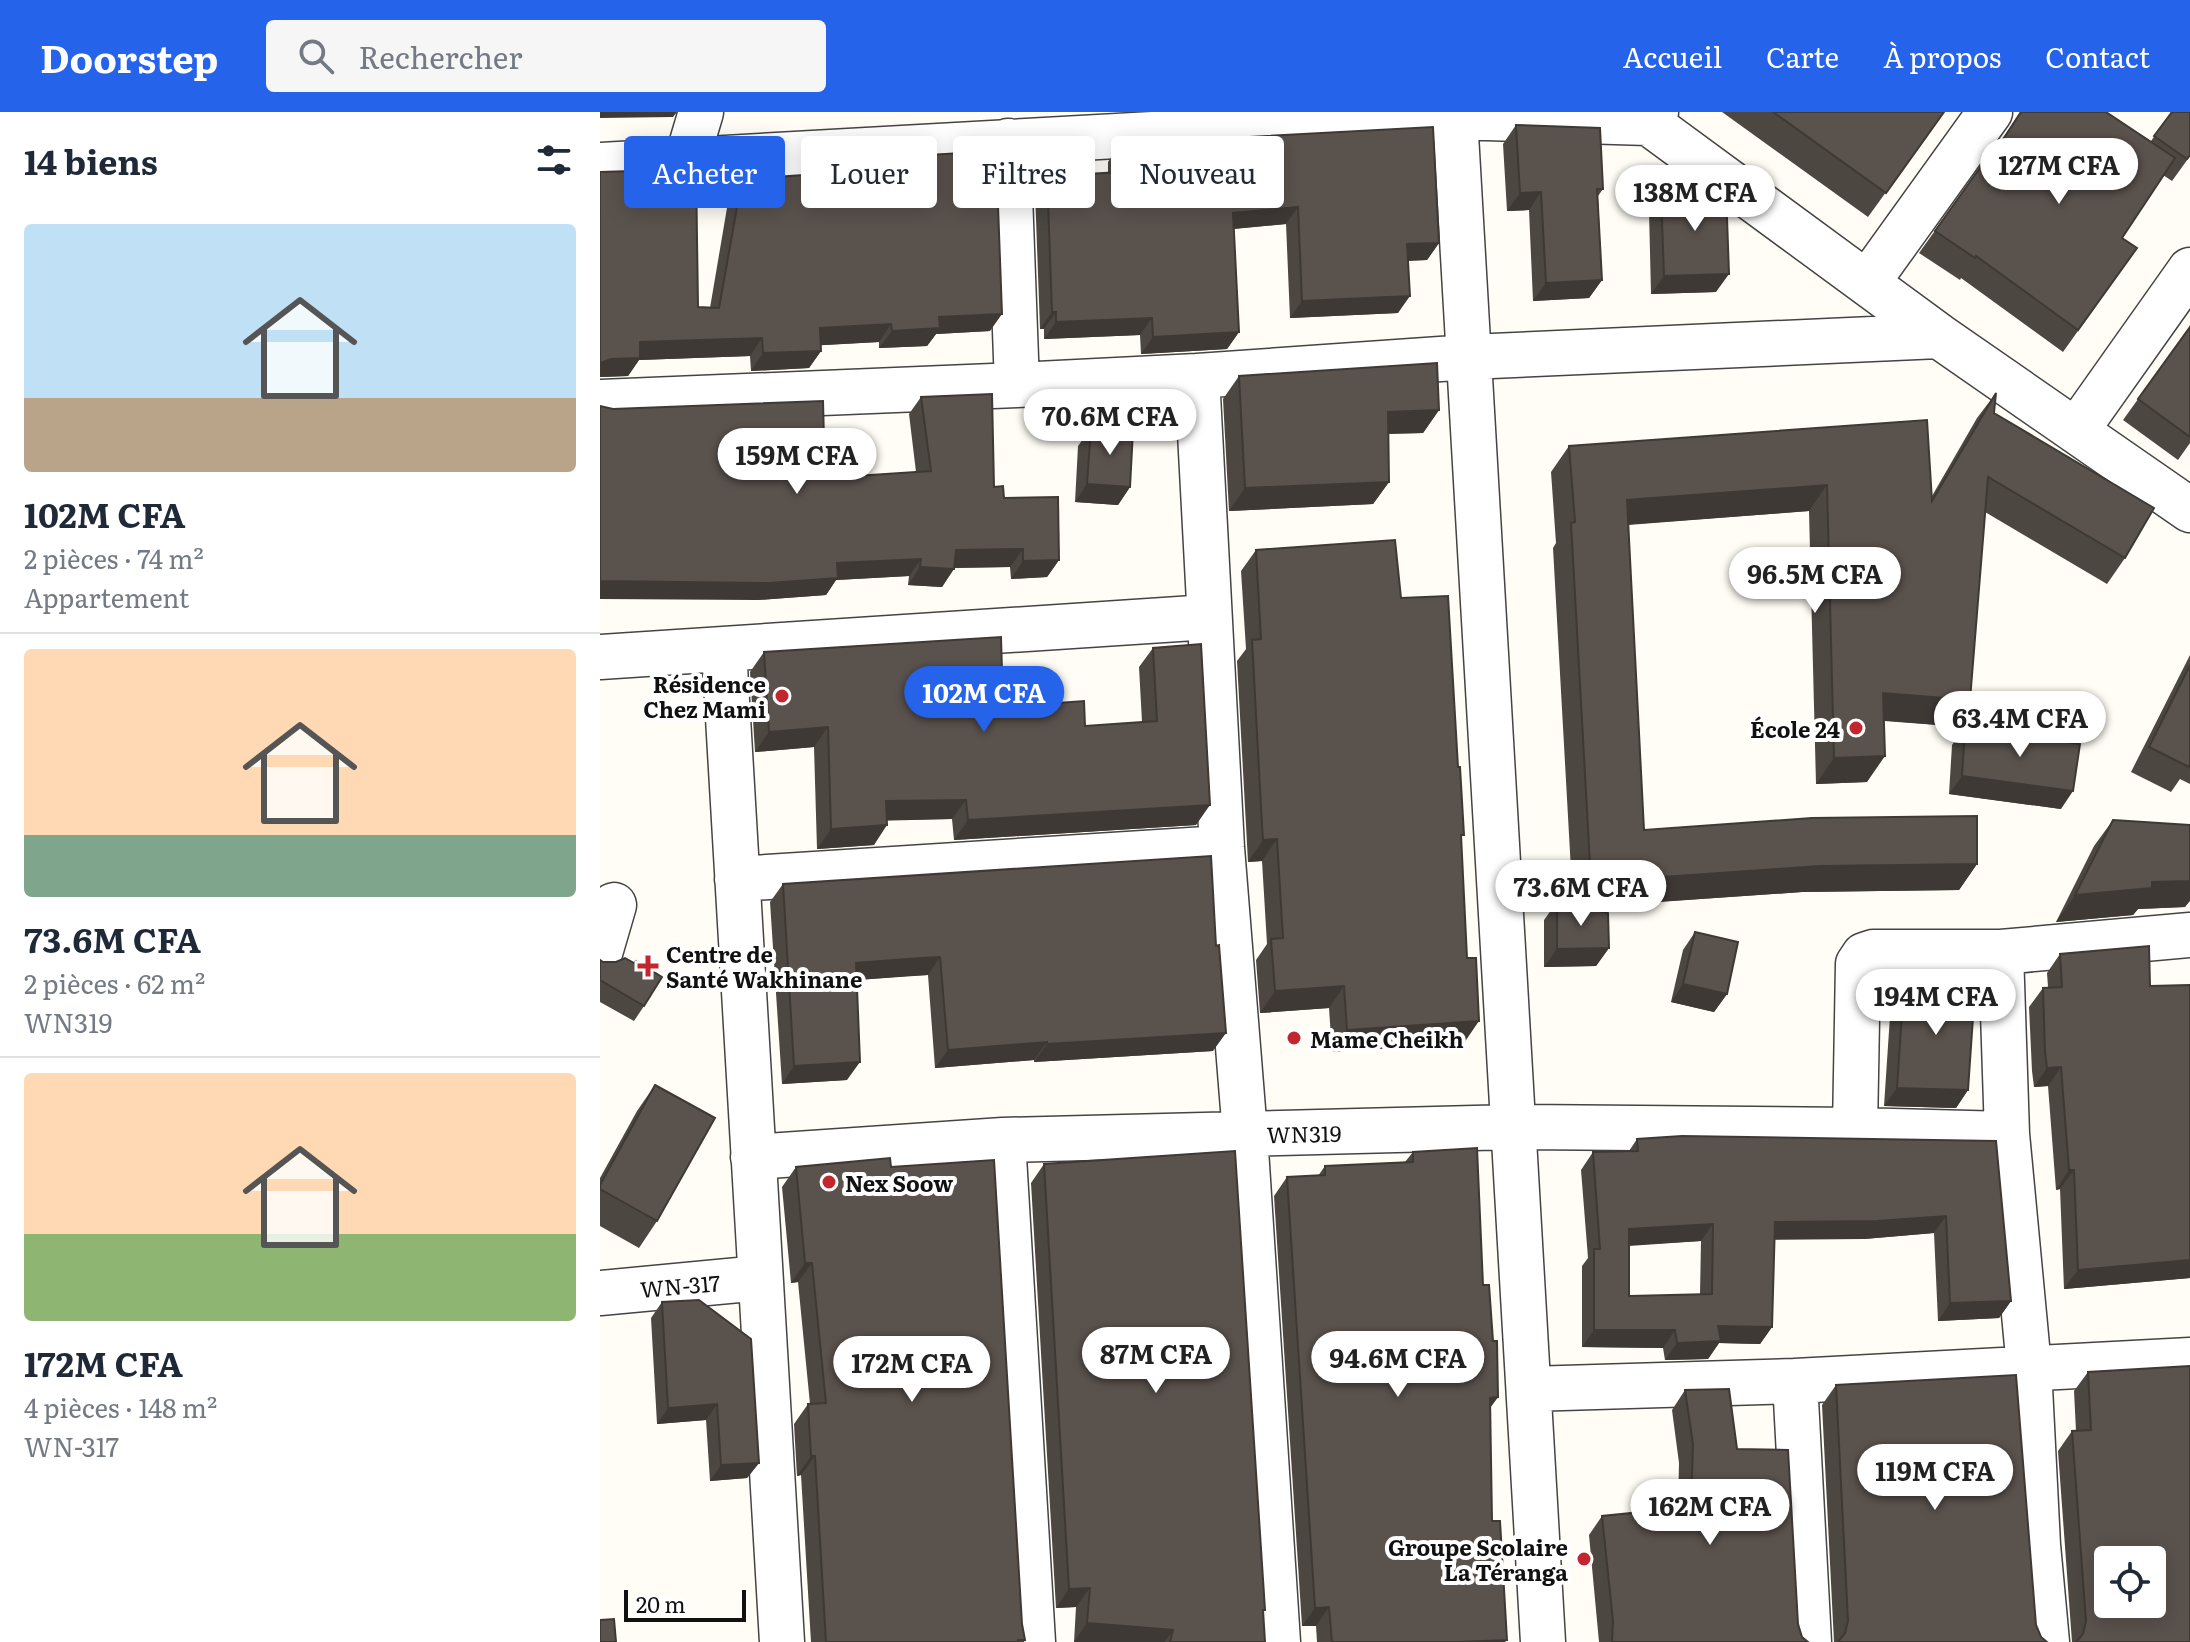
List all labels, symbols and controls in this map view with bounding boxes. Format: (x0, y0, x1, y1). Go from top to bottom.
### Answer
search box (266, 20, 826, 92)
text: Doorstep (40, 28, 218, 85)
icon: search (294, 34, 338, 78)
text: Rechercher (358, 34, 522, 78)
text: Accueil (1623, 35, 1722, 77)
text: Carte (1766, 35, 1839, 77)
text: À propos (1883, 35, 2001, 77)
text: Contact (2045, 35, 2150, 77)
text: 14 biens (24, 135, 158, 185)
chip: Acheter (624, 136, 785, 208)
chip: Louer (801, 136, 937, 208)
chip: Filtres (953, 136, 1095, 208)
chip: Nouveau (1111, 136, 1284, 208)
icon: filters (532, 138, 576, 182)
pin: 127M CFA (1976, 138, 2142, 206)
text: 127M CFA (1998, 144, 2120, 183)
pin: 138M CFA (1612, 165, 1778, 233)
text: 138M CFA (1633, 171, 1757, 210)
icon: home (228, 276, 372, 420)
pin: 70.6M CFA (1018, 389, 1202, 457)
text: 70.6M CFA (1041, 395, 1179, 434)
pin: 159M CFA (714, 428, 880, 496)
text: 159M CFA (736, 434, 858, 473)
text: 102M CFA (24, 488, 186, 538)
text: 2 pièces · 74 m² (24, 538, 204, 577)
pin: 96.5M CFA (1723, 547, 1907, 615)
text: 96.5M CFA (1747, 553, 1883, 592)
text: Appartement (24, 577, 189, 616)
pin: 102M CFA (901, 666, 1067, 734)
place label: Résidence Chez Mami (643, 667, 766, 725)
text: 102M CFA (922, 672, 1046, 711)
marker: Résidence Chez Mami (773, 687, 791, 705)
pin: 63.4M CFA (1928, 691, 2112, 759)
text: 63.4M CFA (1952, 697, 2088, 736)
icon: home (228, 701, 372, 845)
place label: École 24 (1750, 712, 1840, 745)
marker: École 24 (1847, 719, 1865, 737)
pin: 73.6M CFA (1489, 860, 1673, 928)
text: 73.6M CFA (1513, 866, 1649, 905)
text: 73.6M CFA (24, 913, 201, 963)
place label: Centre de Santé Wakhinane (666, 937, 862, 995)
marker: Centre de Santé Wakhinane (637, 955, 659, 977)
text: 2 pièces · 62 m² (24, 963, 205, 1002)
pin: 194M CFA (1853, 969, 2019, 1037)
text: 194M CFA (1874, 975, 1998, 1014)
text: WN319 (24, 1002, 112, 1041)
place label: Mame Cheikh (1310, 1022, 1464, 1055)
marker: Mame Cheikh (1285, 1029, 1303, 1047)
street label: WN319 (1266, 1116, 1342, 1150)
icon: home (228, 1125, 372, 1269)
place label: Nex Soow (845, 1166, 953, 1199)
marker: Nex Soow (820, 1173, 838, 1191)
street label: WN-317 (639, 1265, 721, 1305)
pin: 87M CFA (1082, 1327, 1230, 1395)
pin: 94.6M CFA (1306, 1331, 1490, 1399)
text: 87M CFA (1100, 1333, 1212, 1372)
pin: 172M CFA (829, 1336, 995, 1404)
text: 172M CFA (24, 1337, 183, 1387)
text: 94.6M CFA (1329, 1337, 1467, 1376)
text: 172M CFA (851, 1342, 973, 1381)
text: 4 pièces · 148 m² (24, 1387, 217, 1426)
text: WN-317 (24, 1426, 119, 1465)
pin: 119M CFA (1852, 1444, 2018, 1512)
text: 119M CFA (1875, 1450, 1995, 1489)
pin: 162M CFA (1627, 1479, 1793, 1547)
text: 162M CFA (1648, 1485, 1772, 1524)
place label: Groupe Scolaire La Téranga (1388, 1530, 1568, 1588)
map controls (2094, 1546, 2166, 1618)
button: locate (2094, 1546, 2166, 1618)
marker: Groupe Scolaire La Téranga (1575, 1550, 1593, 1568)
scale bar (624, 1586, 746, 1622)
text: 20 m (636, 1587, 686, 1620)

